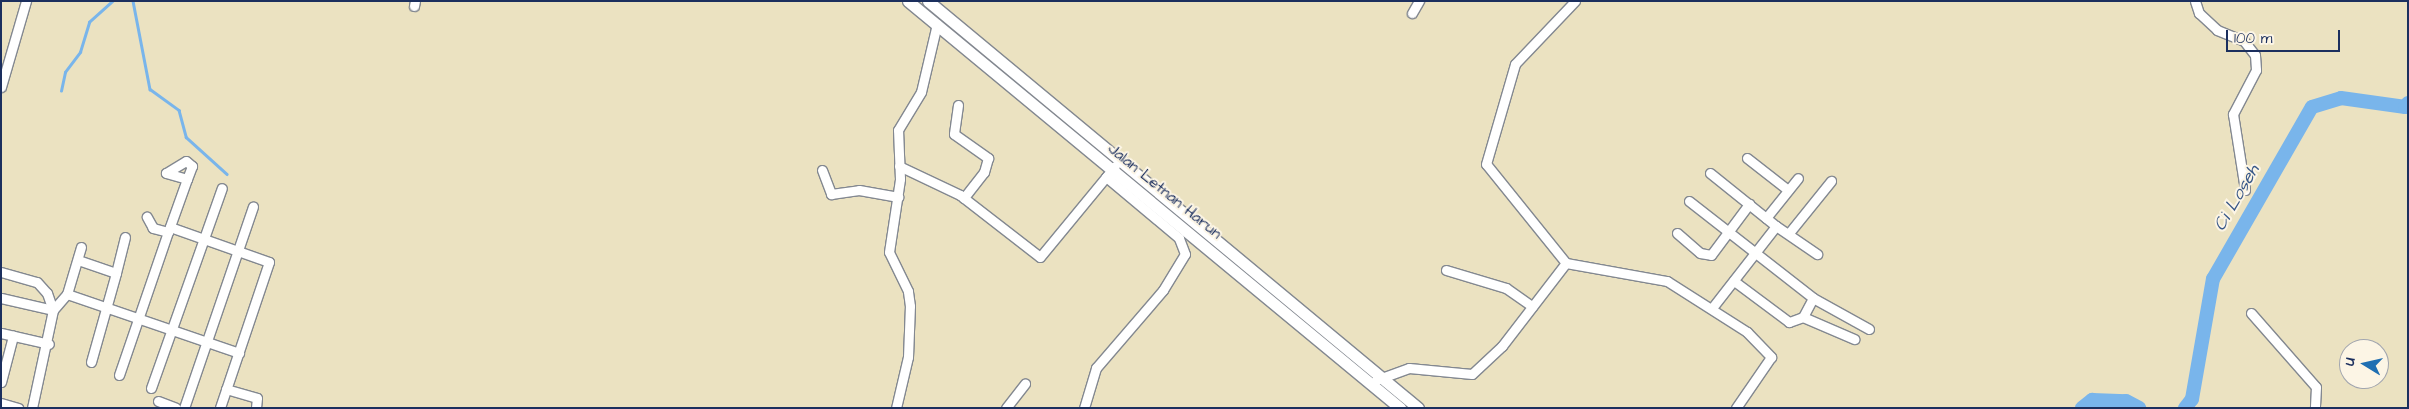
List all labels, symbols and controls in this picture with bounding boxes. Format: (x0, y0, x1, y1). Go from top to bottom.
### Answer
scale bar (2229, 20, 2343, 52)
text: 100 m (2234, 28, 2273, 49)
street label: Jalan Letnan Harun (1104, 139, 1226, 243)
water label: Ci Loseh (2209, 161, 2265, 235)
north arrow (2339, 339, 2389, 389)
text: U (2340, 356, 2361, 367)

